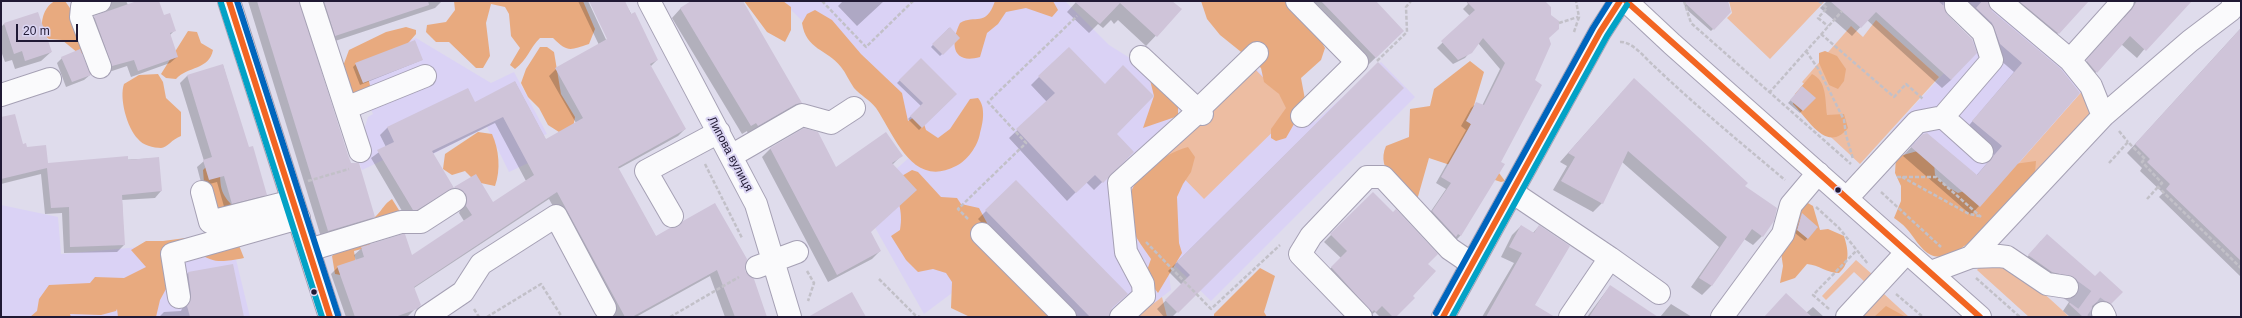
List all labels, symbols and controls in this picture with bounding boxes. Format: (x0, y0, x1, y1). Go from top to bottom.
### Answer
scale bar (18, 16, 80, 42)
text: 20 m (23, 24, 50, 38)
street label: Липова вулиця (704, 114, 756, 194)
unlabelled marker (1833, 185, 1843, 195)
unlabelled marker (309, 287, 319, 297)

